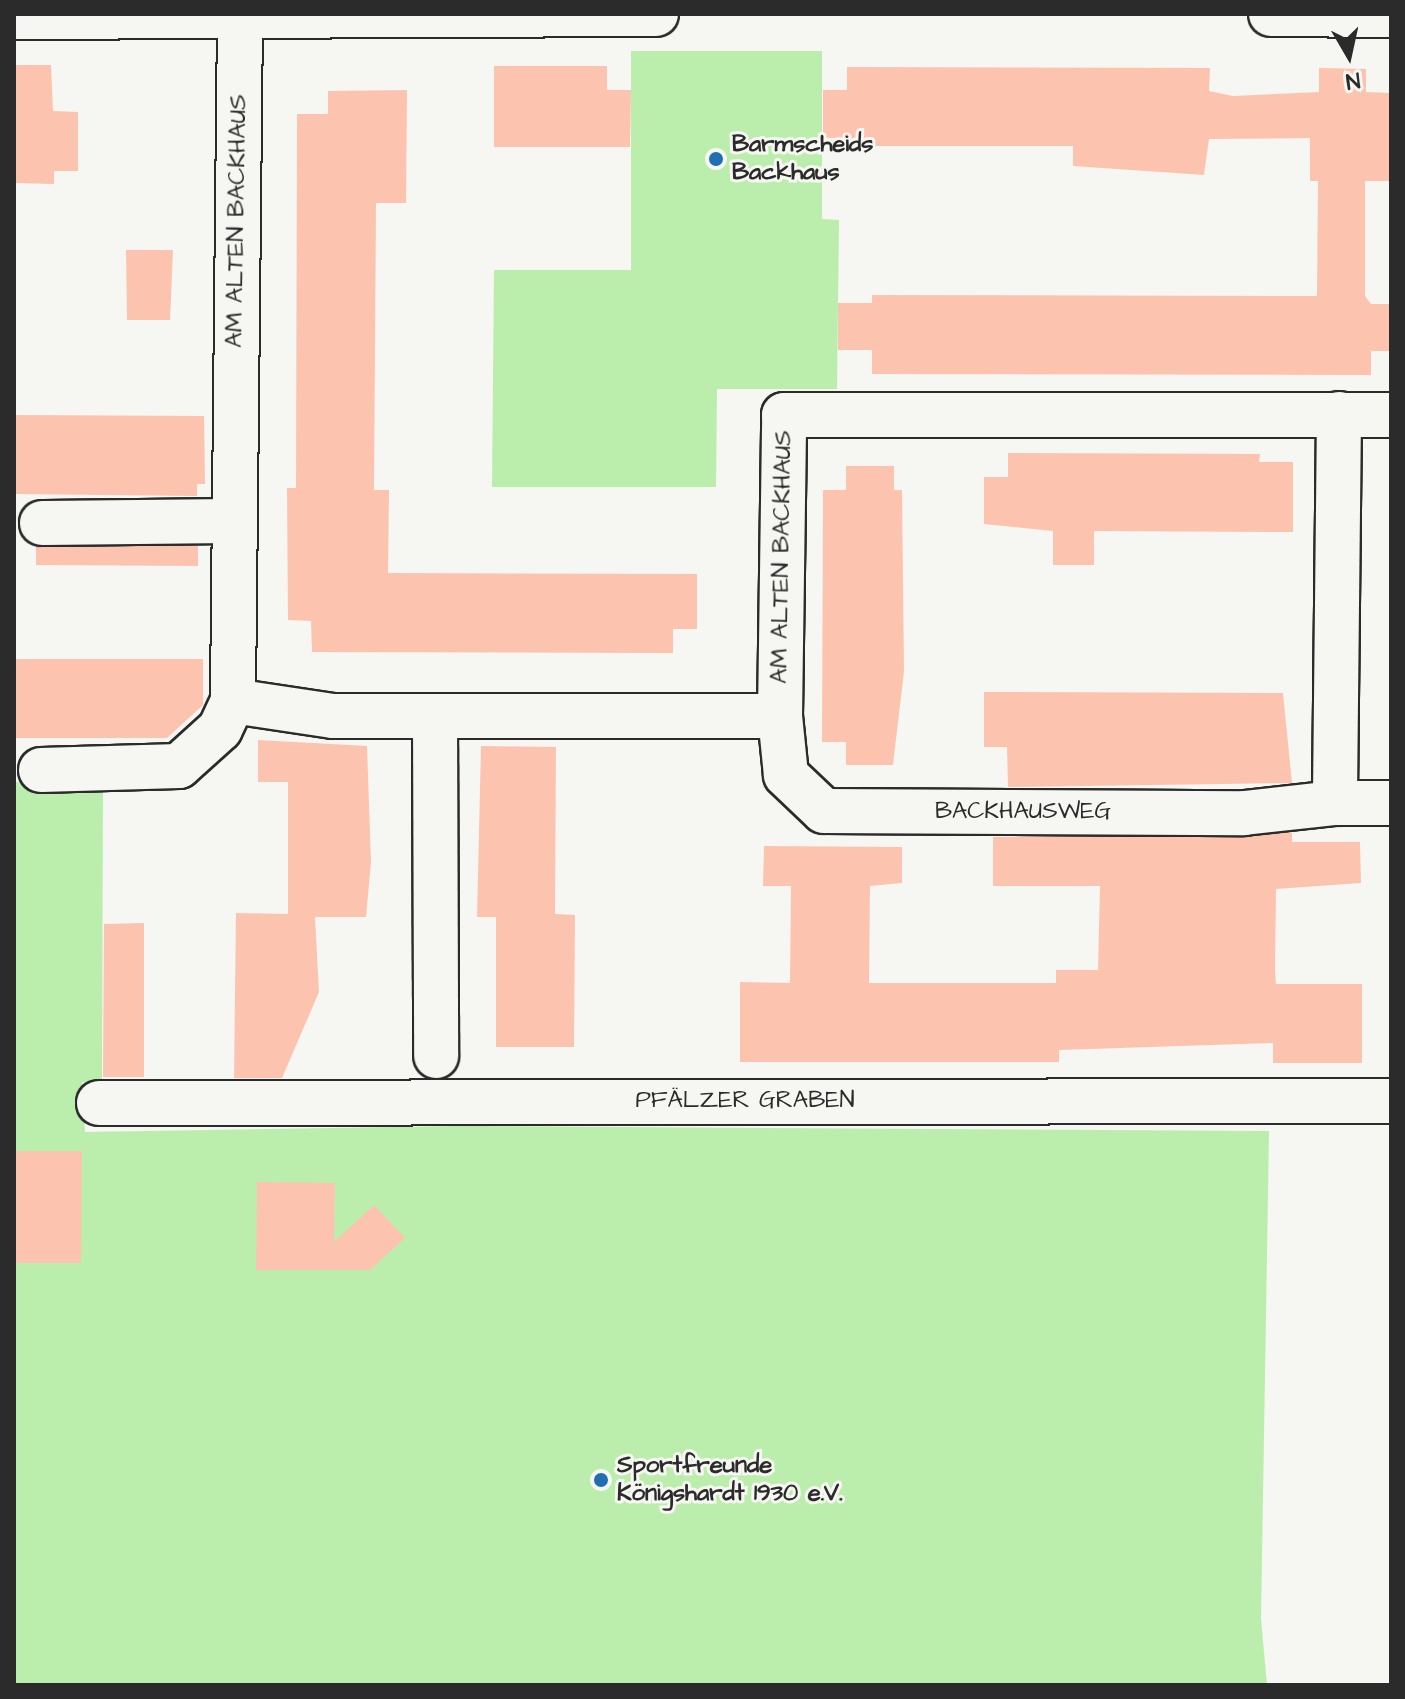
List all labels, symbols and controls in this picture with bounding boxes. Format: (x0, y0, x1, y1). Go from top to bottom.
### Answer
north arrow (1309, 16, 1389, 96)
text: N (1344, 64, 1362, 97)
street label: AM ALTEN BACKHAUS (220, 94, 254, 348)
place label: Barmscheids Backhaus (732, 131, 873, 187)
marker: Barmscheids Backhaus (707, 150, 725, 168)
street label: AM ALTEN BACKHAUS (765, 430, 799, 684)
street label: BACKHAUSWEG (935, 798, 1111, 826)
street label: PFÄLZER GRABEN (635, 1087, 855, 1115)
place label: Sportfreunde Königshardt 1930 e.V. (617, 1452, 843, 1508)
marker: Sportfreunde Königshardt 1930 e.V. (592, 1471, 610, 1489)

